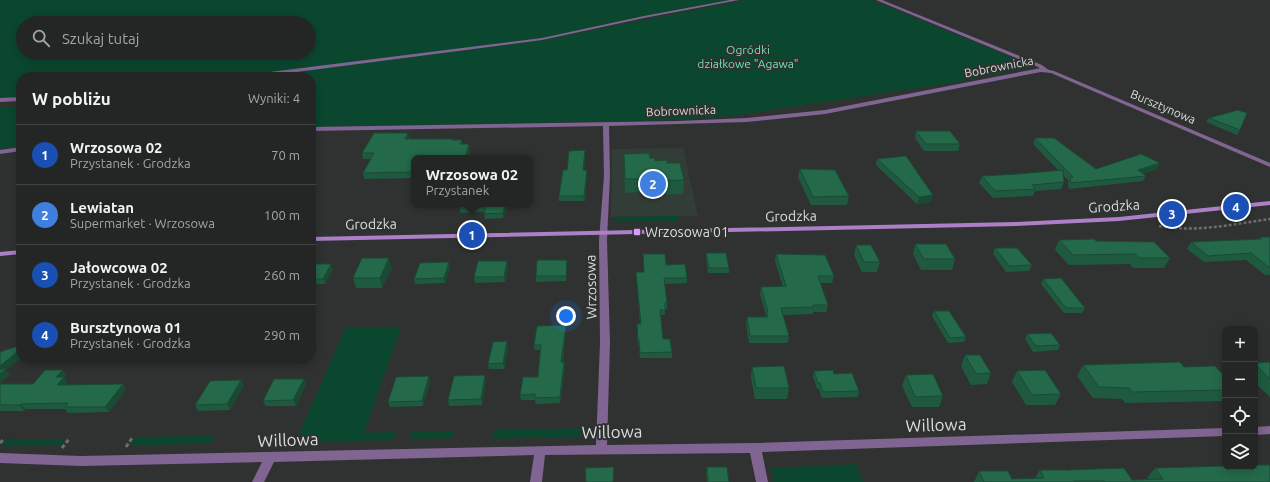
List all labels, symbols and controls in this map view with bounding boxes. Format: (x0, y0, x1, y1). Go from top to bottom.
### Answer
search box (16, 16, 316, 60)
icon: search (30, 27, 52, 49)
text: Szukaj tutaj (62, 30, 139, 47)
park label: Ogródki działkowe "Agawa" (697, 43, 799, 70)
street label: Bobrownicka (963, 53, 1035, 80)
street label: Bursztynowa (1129, 87, 1198, 126)
text: W pobliżu (32, 89, 111, 108)
text: Wyniki: 4 (248, 91, 300, 105)
street label: Bobrownicka (646, 103, 716, 118)
text: Wrzosowa 02 (70, 139, 163, 156)
text: 1 (41, 148, 49, 162)
text: 70 m (271, 148, 300, 162)
popup (411, 155, 533, 207)
text: Przystanek · Grodzka (70, 156, 191, 170)
text: Wrzosowa 02 (426, 166, 518, 183)
pin: 2 (640, 169, 666, 199)
text: Przystanek (426, 183, 489, 197)
pin: 4 (1223, 192, 1249, 222)
street label: Grodzka (1088, 196, 1140, 216)
text: Lewiatan (70, 199, 134, 216)
pin: 3 (1159, 199, 1185, 229)
text: 2 (41, 208, 49, 222)
text: 100 m (264, 208, 300, 222)
street label: Grodzka (765, 208, 817, 224)
text: Supermarket · Wrzosowa (70, 216, 215, 230)
street label: Grodzka (345, 216, 397, 232)
pin: 1 (459, 220, 485, 250)
place label: Wrzosowa 01 (645, 224, 729, 240)
marker: Wrzosowa 01 (632, 227, 642, 237)
street label: Wrzosowa (582, 254, 600, 320)
text: Jałowcowa 02 (70, 259, 168, 276)
text: 3 (41, 268, 49, 282)
text: 260 m (264, 268, 300, 282)
text: Przystanek · Grodzka (70, 276, 191, 290)
your location (556, 306, 576, 326)
text: Bursztynowa 01 (70, 319, 182, 336)
map controls (1222, 326, 1258, 470)
button: + (1222, 326, 1258, 362)
text: 4 (41, 328, 49, 342)
text: 290 m (264, 328, 300, 342)
text: Przystanek · Grodzka (70, 336, 191, 350)
button: − (1222, 362, 1258, 398)
button: locate (1222, 398, 1258, 434)
street label: Willowa (905, 414, 967, 435)
street label: Willowa (581, 421, 643, 442)
street label: Willowa (257, 429, 319, 450)
button: layers (1222, 434, 1258, 470)

